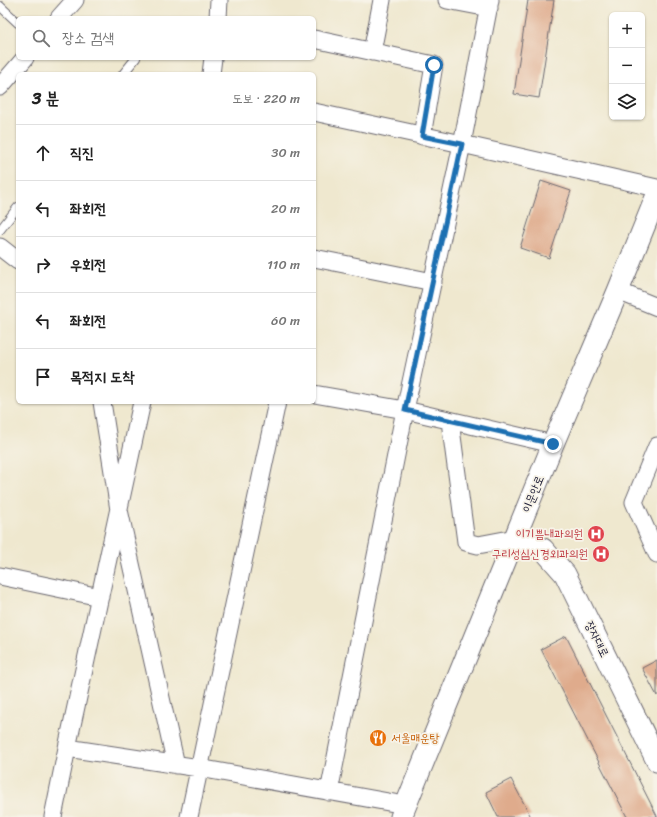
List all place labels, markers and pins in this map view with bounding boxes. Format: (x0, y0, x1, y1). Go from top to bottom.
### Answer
place label: 이기쁨내과의원 (515, 523, 583, 545)
hospital icon: 이기쁨내과의원 (586, 524, 606, 544)
place label: 구리성심신경외과의원 (491, 543, 588, 565)
hospital icon: 구리성심신경외과의원 (591, 544, 611, 564)
place label: 서울매운탕 (391, 727, 440, 749)
restaurant icon: 서울매운탕 (368, 728, 388, 748)

